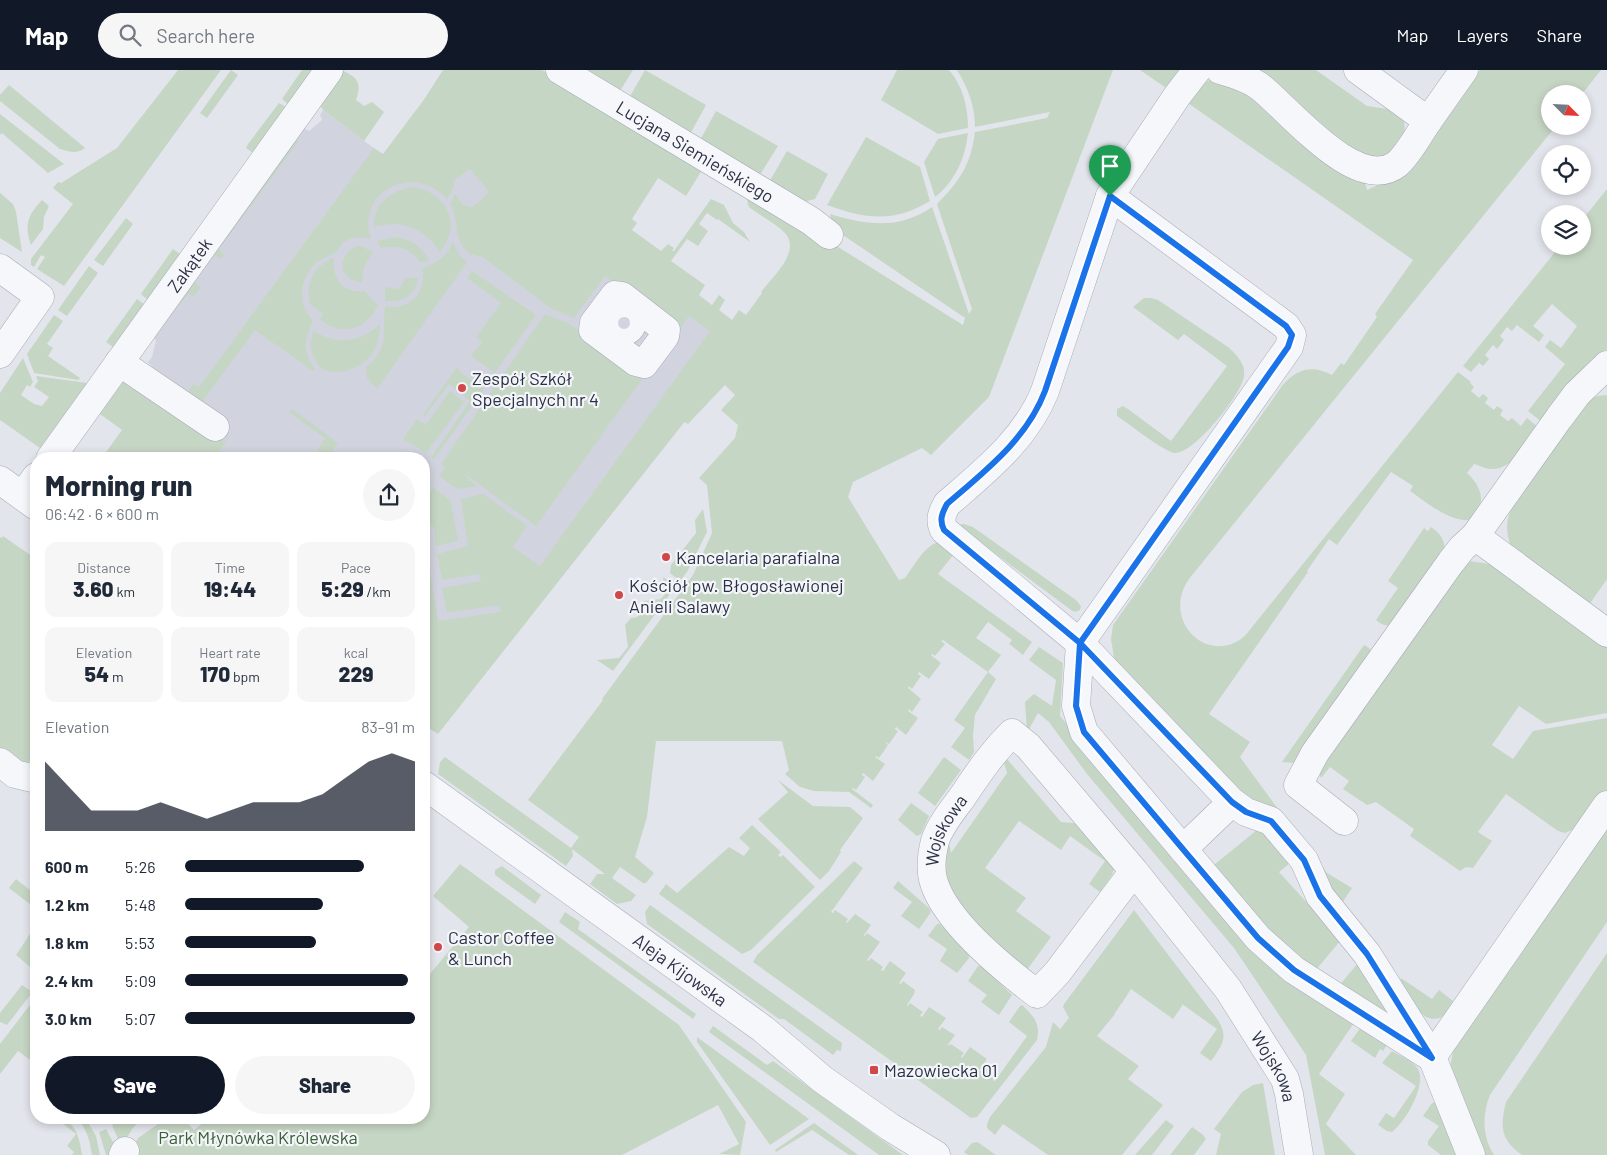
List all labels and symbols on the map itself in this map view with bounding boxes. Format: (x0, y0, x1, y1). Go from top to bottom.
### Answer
north arrow (1541, 85, 1591, 135)
street label: Lucjana Siemieńskiego (612, 96, 778, 207)
pin (1089, 145, 1131, 196)
street label: Zakątek (162, 233, 216, 296)
place label: Zespół Szkół Specjalnych nr 4 (472, 367, 599, 410)
marker: Zespół Szkół Specjalnych nr 4 (456, 382, 468, 394)
place label: Kancelaria parafialna (676, 546, 840, 568)
marker: Kancelaria parafialna (660, 551, 672, 563)
place label: Kościół pw. Błogosławionej Anieli Salawy (629, 574, 844, 617)
marker: Kościół pw. Błogosławionej Anieli Salawy (613, 589, 625, 601)
street label: Wojskowa (920, 790, 972, 867)
place label: Castor Coffee & Lunch (448, 926, 555, 969)
street label: Aleja Kijowska (629, 928, 732, 1011)
marker: Castor Coffee & Lunch (432, 941, 444, 953)
street label: Wojskowa (1246, 1027, 1301, 1104)
place label: Mazowiecka 01 (884, 1059, 998, 1081)
marker: Mazowiecka 01 (868, 1064, 880, 1076)
park label: Park Młynówka Królewska (158, 1126, 358, 1148)

